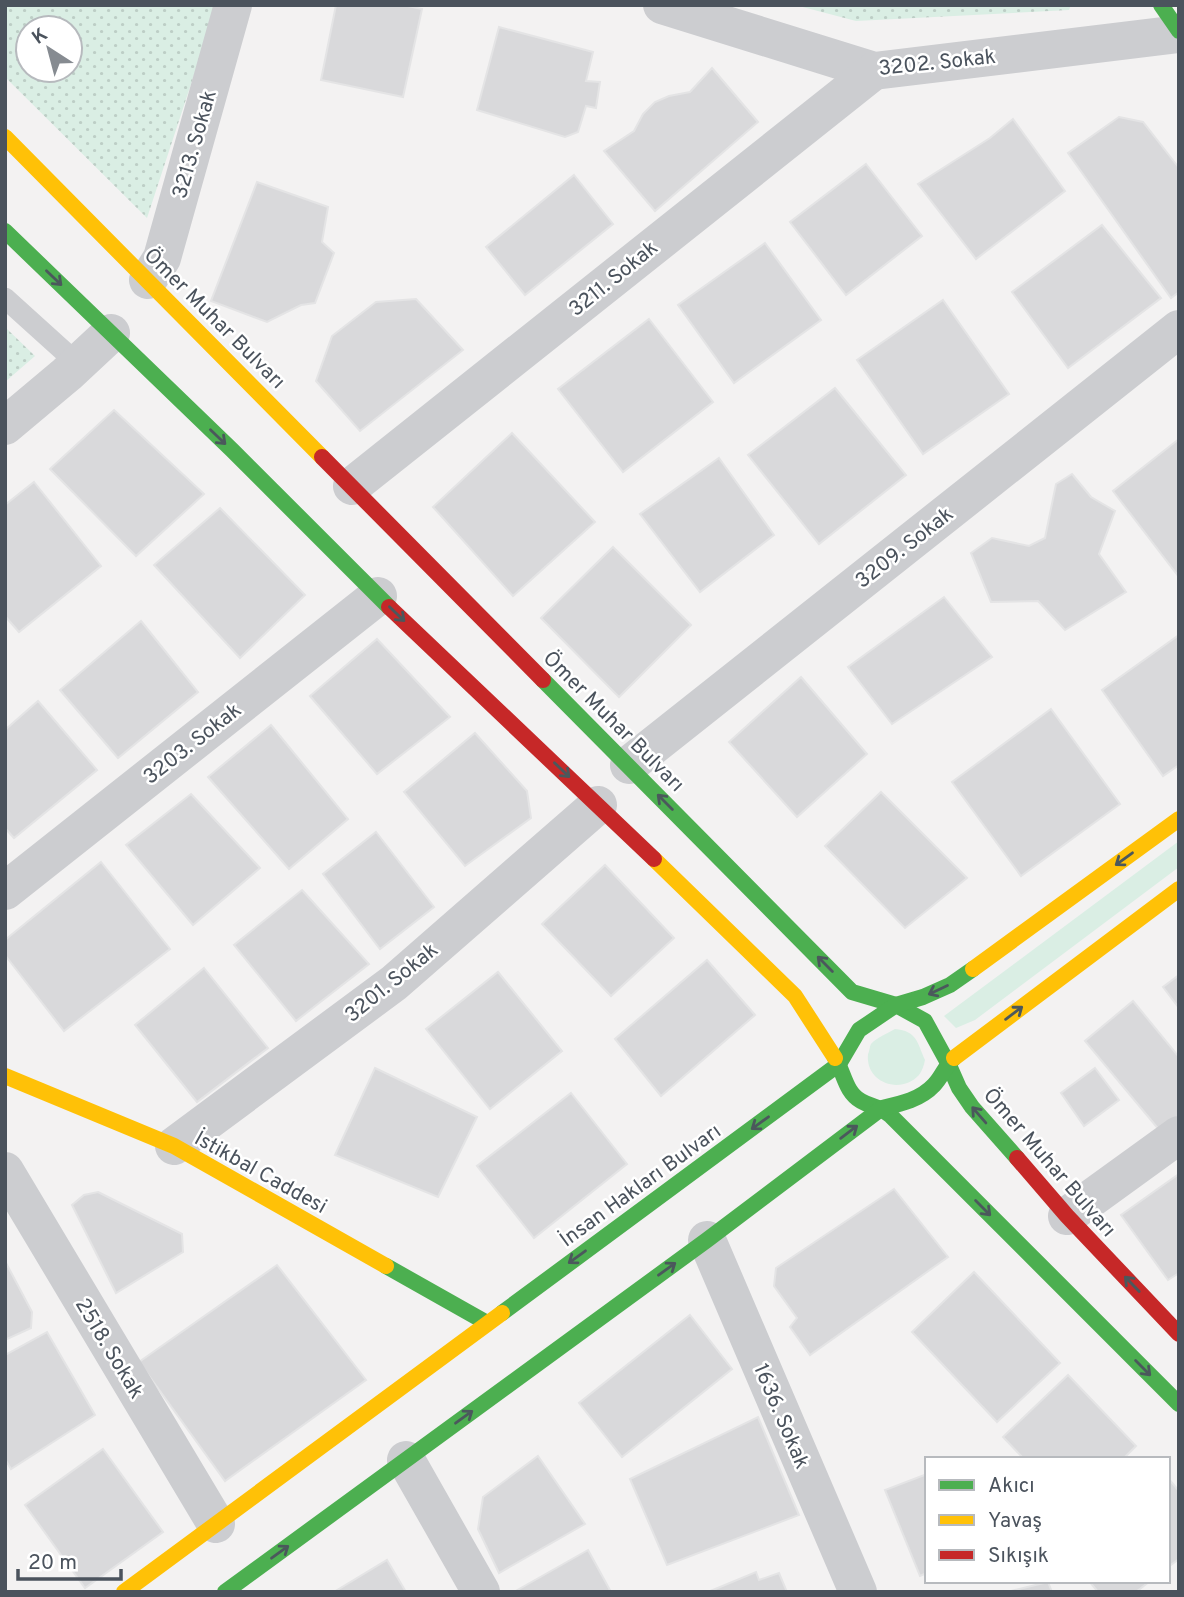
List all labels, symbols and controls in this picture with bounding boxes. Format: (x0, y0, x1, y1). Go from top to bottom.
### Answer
north arrow (14, 14, 84, 84)
text: K (28, 23, 53, 51)
street label: 3202. Sokak (877, 44, 997, 83)
street label: 3213. Sokak (167, 87, 224, 202)
street label: 3211. Sokak (564, 235, 664, 323)
street label: Ömer Muhar Bulvarı (137, 243, 290, 396)
one-way arrow (46, 270, 63, 287)
one-way arrow (209, 428, 226, 445)
street label: 3209. Sokak (850, 501, 960, 595)
one-way arrow (388, 605, 405, 622)
street label: Ömer Muhar Bulvarı (536, 646, 689, 799)
street label: 3203. Sokak (138, 697, 248, 791)
one-way arrow (553, 762, 570, 779)
one-way arrow (656, 794, 673, 811)
one-way arrow (1115, 852, 1134, 866)
street label: 3201. Sokak (340, 937, 444, 1029)
one-way arrow (816, 955, 833, 972)
one-way arrow (928, 984, 949, 997)
one-way arrow (1004, 1006, 1023, 1021)
street label: Ömer Muhar Bulvarı (977, 1083, 1121, 1243)
one-way arrow (971, 1107, 987, 1125)
one-way arrow (751, 1115, 770, 1130)
street label: İnsan Hakları Bulvarı (555, 1119, 727, 1254)
one-way arrow (840, 1125, 858, 1140)
street label: İstikbal Caddesi (189, 1126, 331, 1221)
one-way arrow (974, 1199, 991, 1216)
one-way arrow (568, 1250, 587, 1265)
one-way arrow (657, 1261, 676, 1276)
one-way arrow (1123, 1276, 1140, 1293)
street label: 2518. Sokak (68, 1293, 149, 1404)
street label: 1636. Sokak (746, 1360, 815, 1473)
one-way arrow (1135, 1360, 1152, 1377)
one-way arrow (454, 1410, 473, 1425)
legend (925, 1457, 1170, 1583)
text: Akıcı (988, 1473, 1035, 1500)
text: Yavaş (988, 1508, 1042, 1535)
scale bar (18, 1538, 121, 1582)
text: Sıkışık (988, 1543, 1049, 1570)
one-way arrow (270, 1544, 289, 1559)
text: 20 m (28, 1550, 77, 1577)

